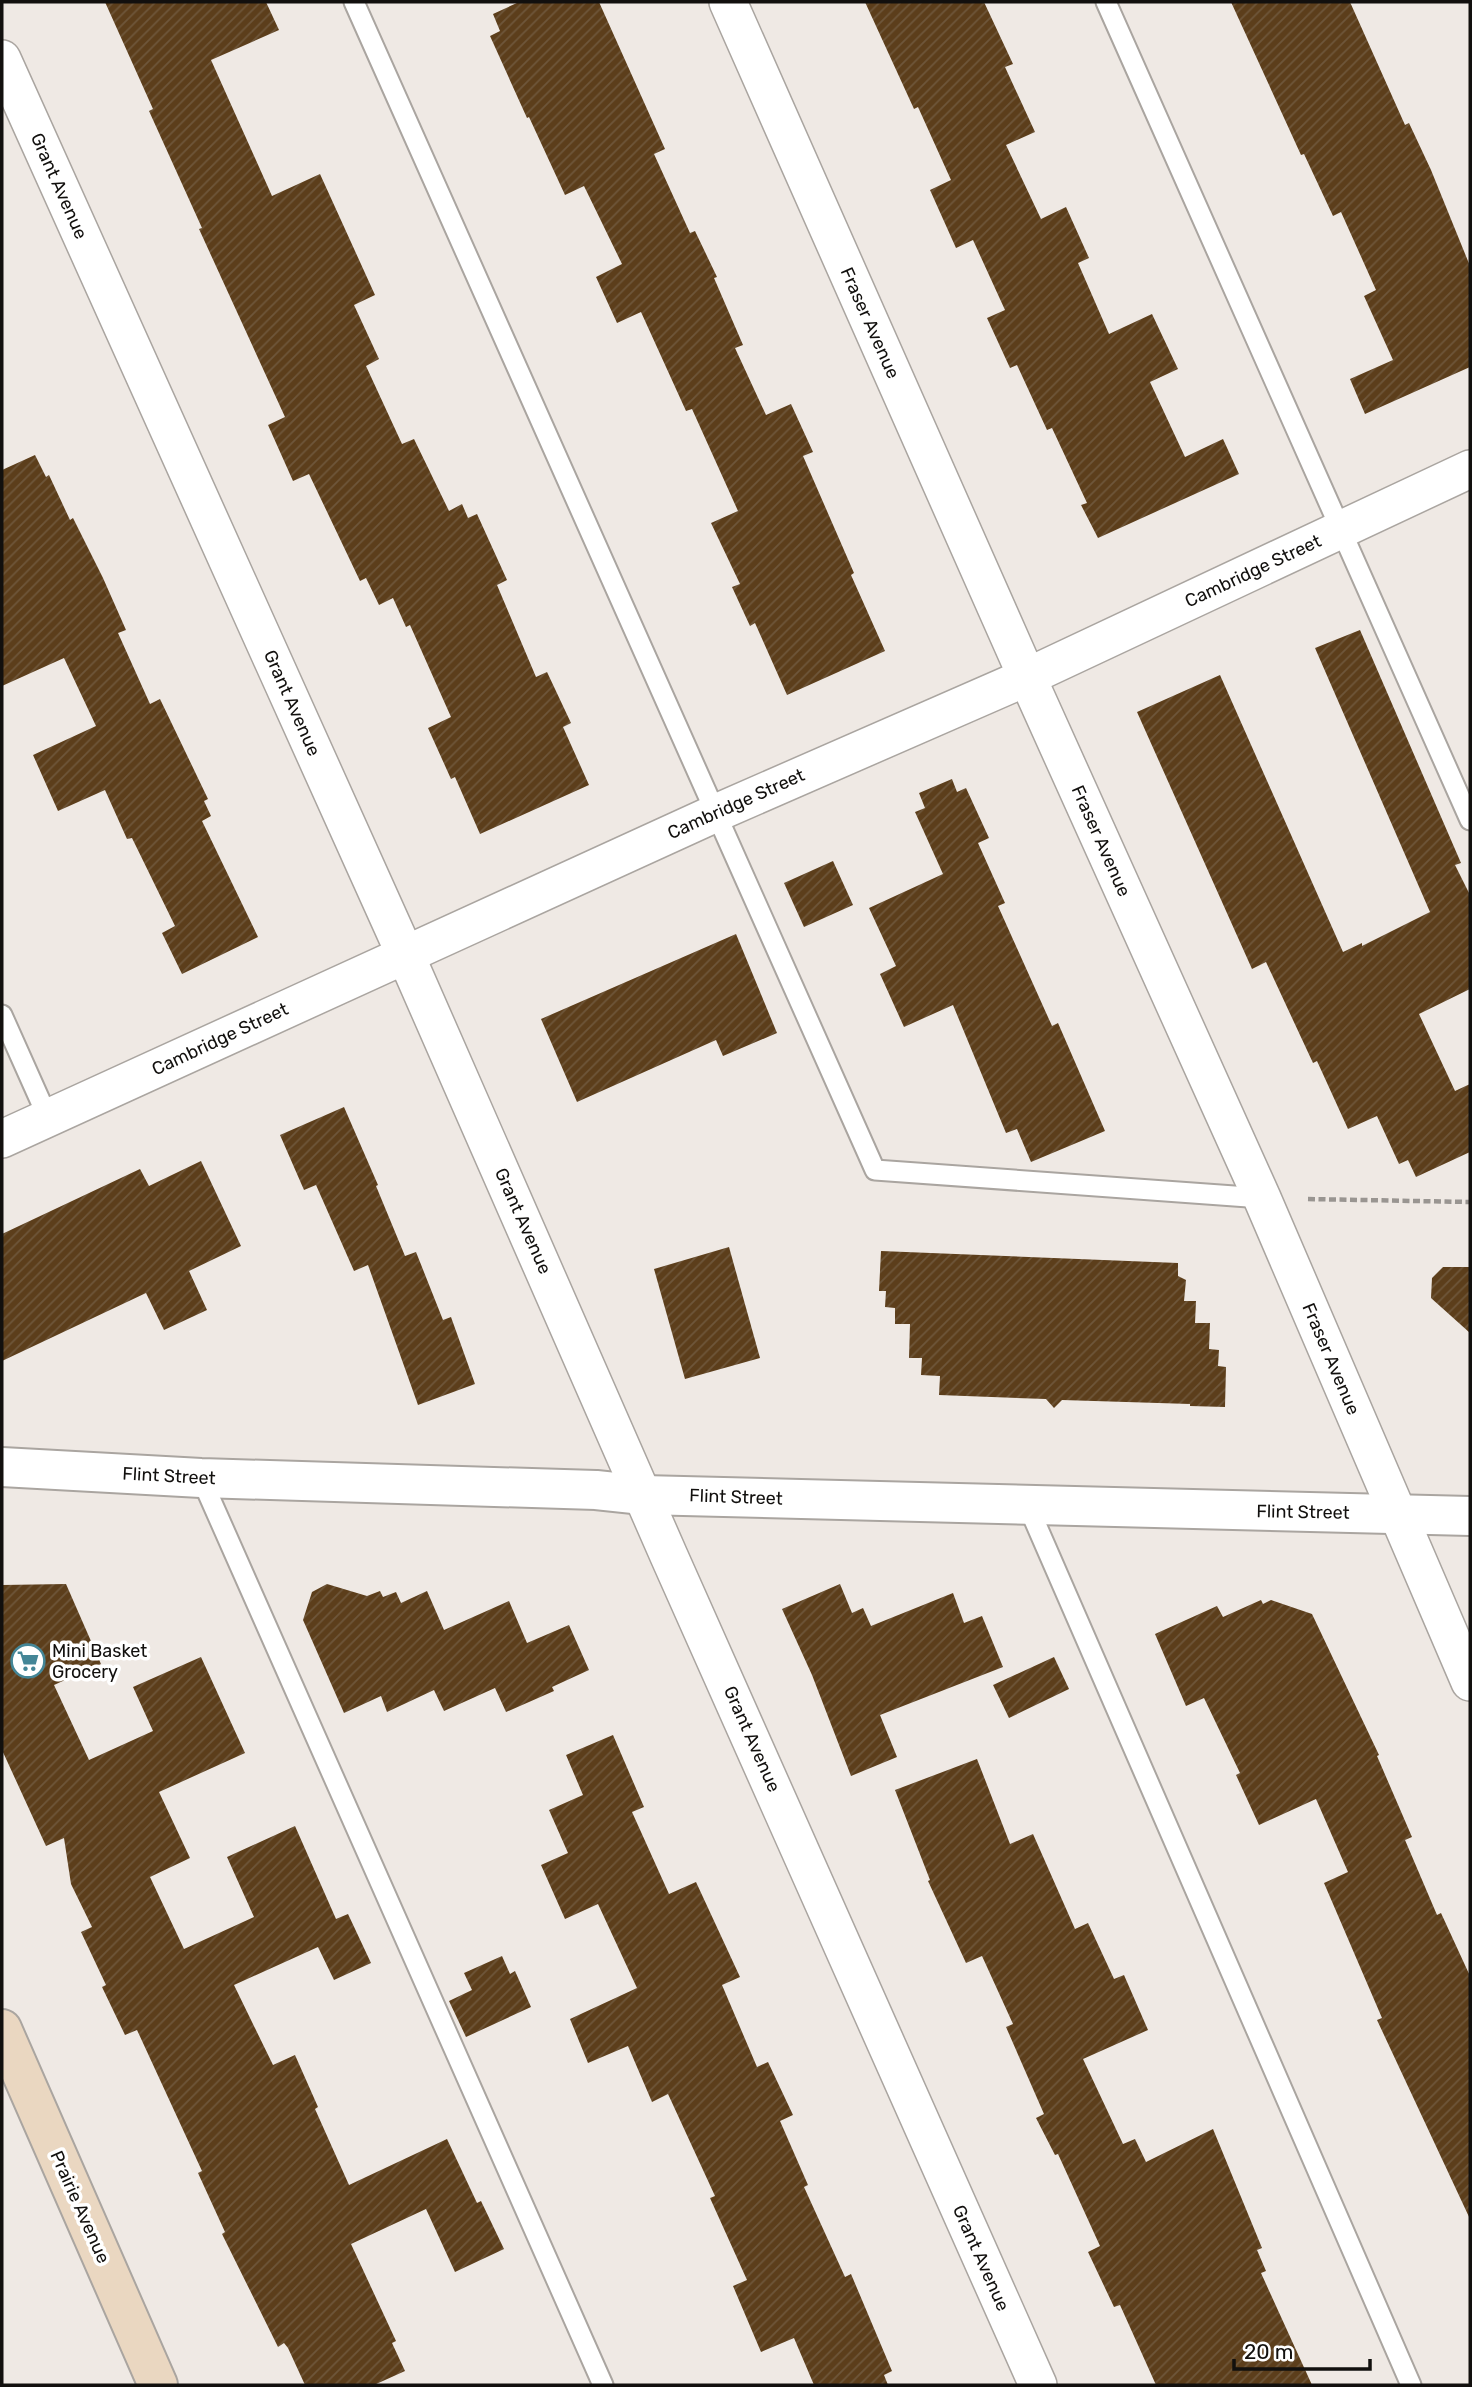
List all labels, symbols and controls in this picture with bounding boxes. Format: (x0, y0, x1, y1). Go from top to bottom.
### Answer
street label: Grant Avenue (26, 130, 92, 242)
street label: Fraser Avenue (836, 264, 904, 382)
street label: Cambridge Street (1181, 530, 1325, 612)
street label: Grant Avenue (259, 647, 325, 759)
street label: Cambridge Street (664, 764, 808, 844)
street label: Fraser Avenue (1067, 782, 1135, 900)
street label: Cambridge Street (148, 998, 292, 1080)
street label: Grant Avenue (490, 1165, 556, 1277)
street label: Fraser Avenue (1298, 1300, 1364, 1418)
street label: Flint Street (122, 1463, 216, 1489)
street label: Flint Street (689, 1484, 783, 1510)
street label: Flint Street (1256, 1500, 1350, 1524)
place label: Mini Basket Grocery (52, 1640, 147, 1683)
supermarket icon: Mini Basket Grocery (9, 1642, 47, 1680)
street label: Grant Avenue (719, 1683, 785, 1795)
street label: Prairie Avenue (45, 2147, 115, 2267)
street label: Grant Avenue (948, 2202, 1014, 2314)
scale bar (1234, 2328, 1370, 2372)
text: 20 m (1244, 2339, 1293, 2364)

